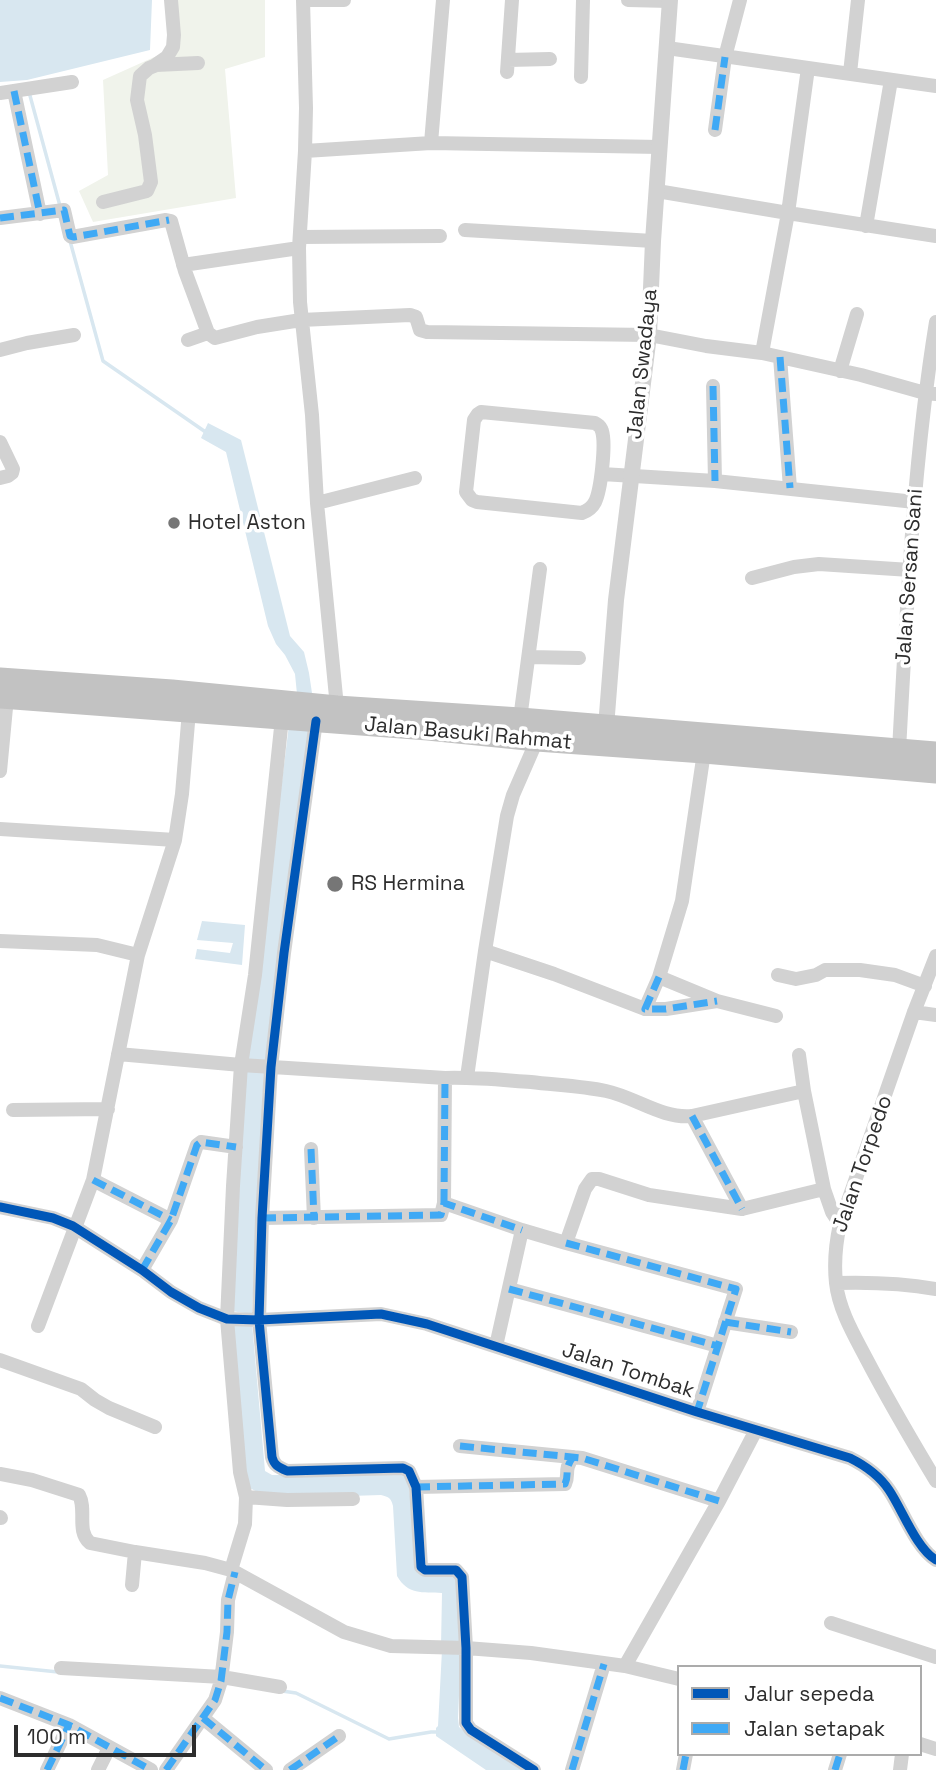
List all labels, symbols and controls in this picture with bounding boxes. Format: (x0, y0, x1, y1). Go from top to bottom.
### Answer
street label: Jalan Swadaya (623, 288, 663, 440)
street label: Jalan Sersan Sani (891, 488, 929, 666)
place label: Hotel Aston (188, 510, 306, 536)
marker: Hotel Aston (166, 515, 182, 531)
street label: Jalan Basuki Rahmat (363, 712, 573, 756)
place label: RS Hermina (351, 871, 465, 897)
marker: RS Hermina (325, 874, 345, 894)
street label: Jalan Torpedo (828, 1092, 898, 1236)
street label: Jalan Tombak (559, 1338, 697, 1404)
legend (677, 1665, 922, 1756)
text: Jalur sepeda (744, 1680, 874, 1707)
scale bar (18, 1710, 200, 1754)
text: Jalan setapak (744, 1715, 885, 1742)
text: 100 m (27, 1723, 86, 1750)

